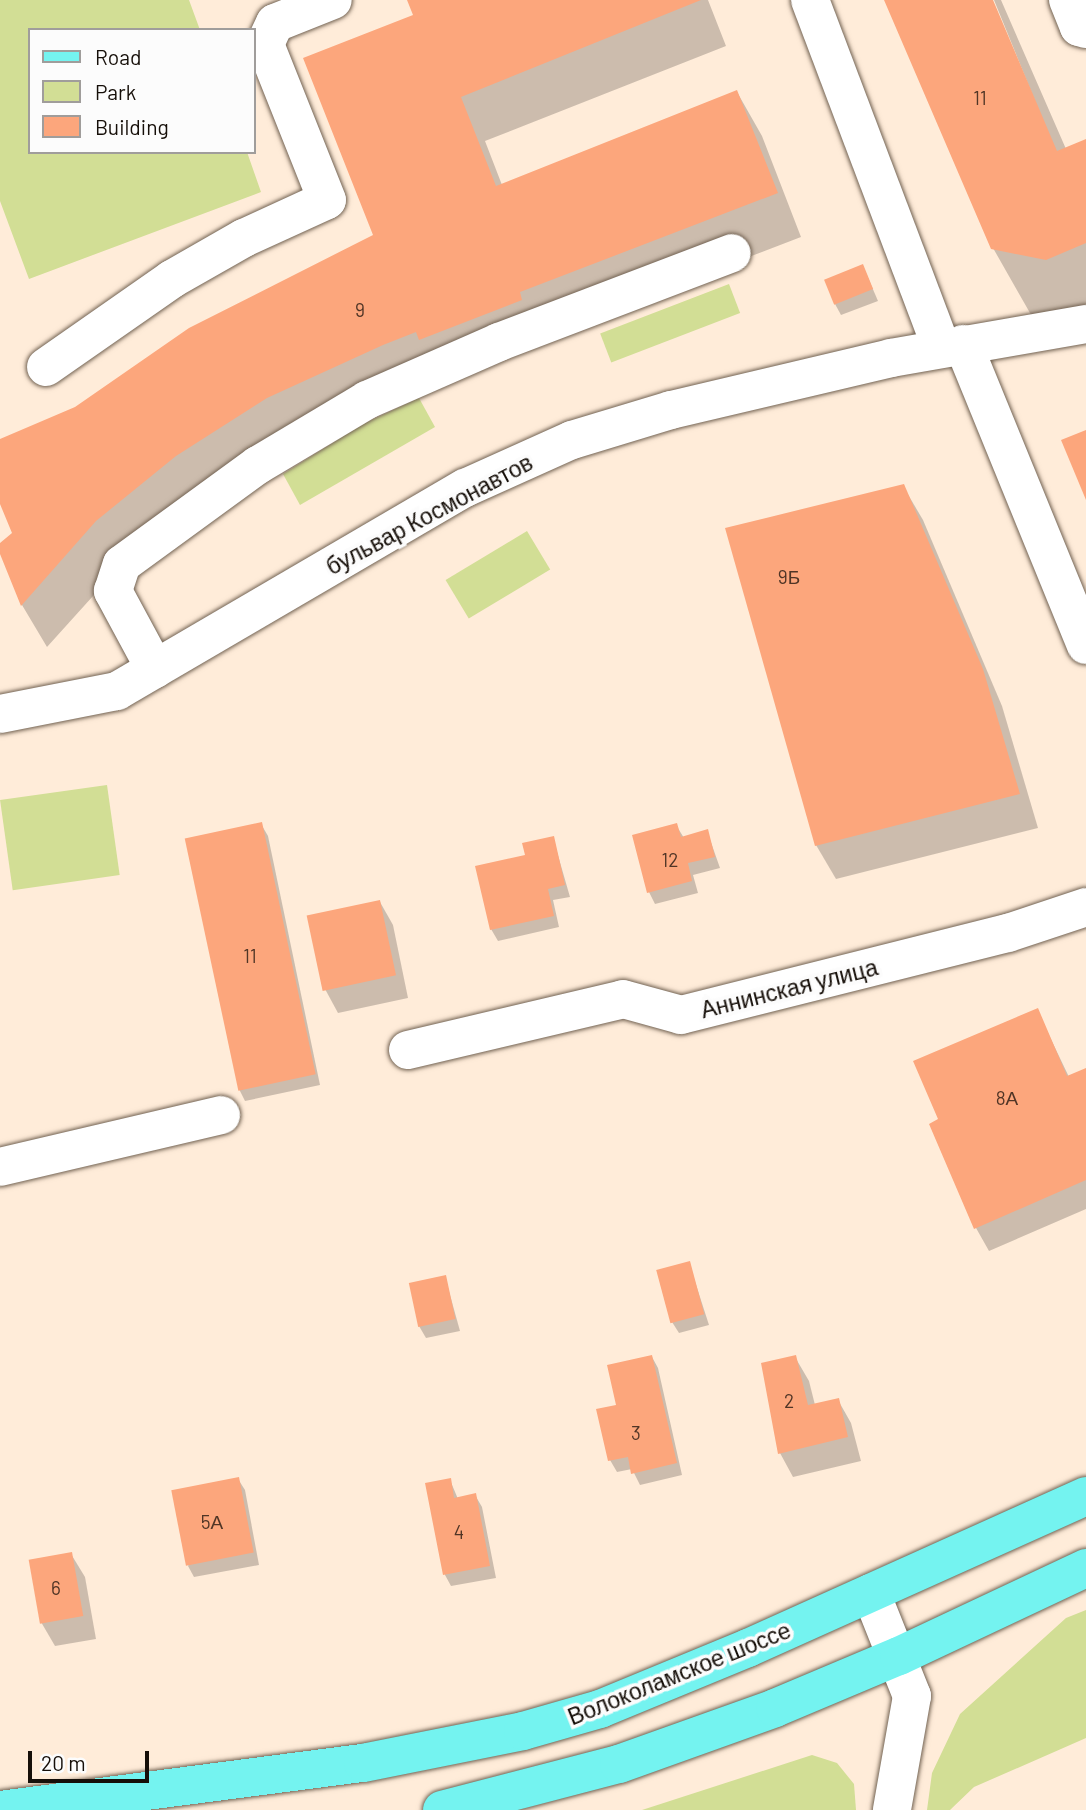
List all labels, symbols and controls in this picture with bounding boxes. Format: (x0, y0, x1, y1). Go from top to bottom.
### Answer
legend (28, 28, 256, 154)
text: Road (95, 44, 141, 69)
text: Park (95, 79, 136, 104)
house number: 11 (973, 87, 987, 109)
text: Building (95, 114, 169, 139)
house number: 9 (355, 299, 365, 321)
street label: бульвар Космонавтов (321, 448, 537, 580)
house number: 9Б (778, 566, 800, 588)
house number: 12 (662, 849, 678, 871)
house number: 11 (243, 945, 257, 967)
street label: Аннинская улица (698, 953, 880, 1023)
house number: 8А (996, 1087, 1018, 1109)
house number: 2 (784, 1390, 794, 1412)
house number: 3 (631, 1422, 641, 1444)
house number: 5А (201, 1511, 223, 1533)
house number: 4 (454, 1521, 464, 1543)
house number: 6 (51, 1577, 61, 1599)
street label: Волоколамское шоссе (564, 1616, 794, 1730)
scale bar (32, 1736, 152, 1780)
text: 20 m (41, 1750, 86, 1775)

